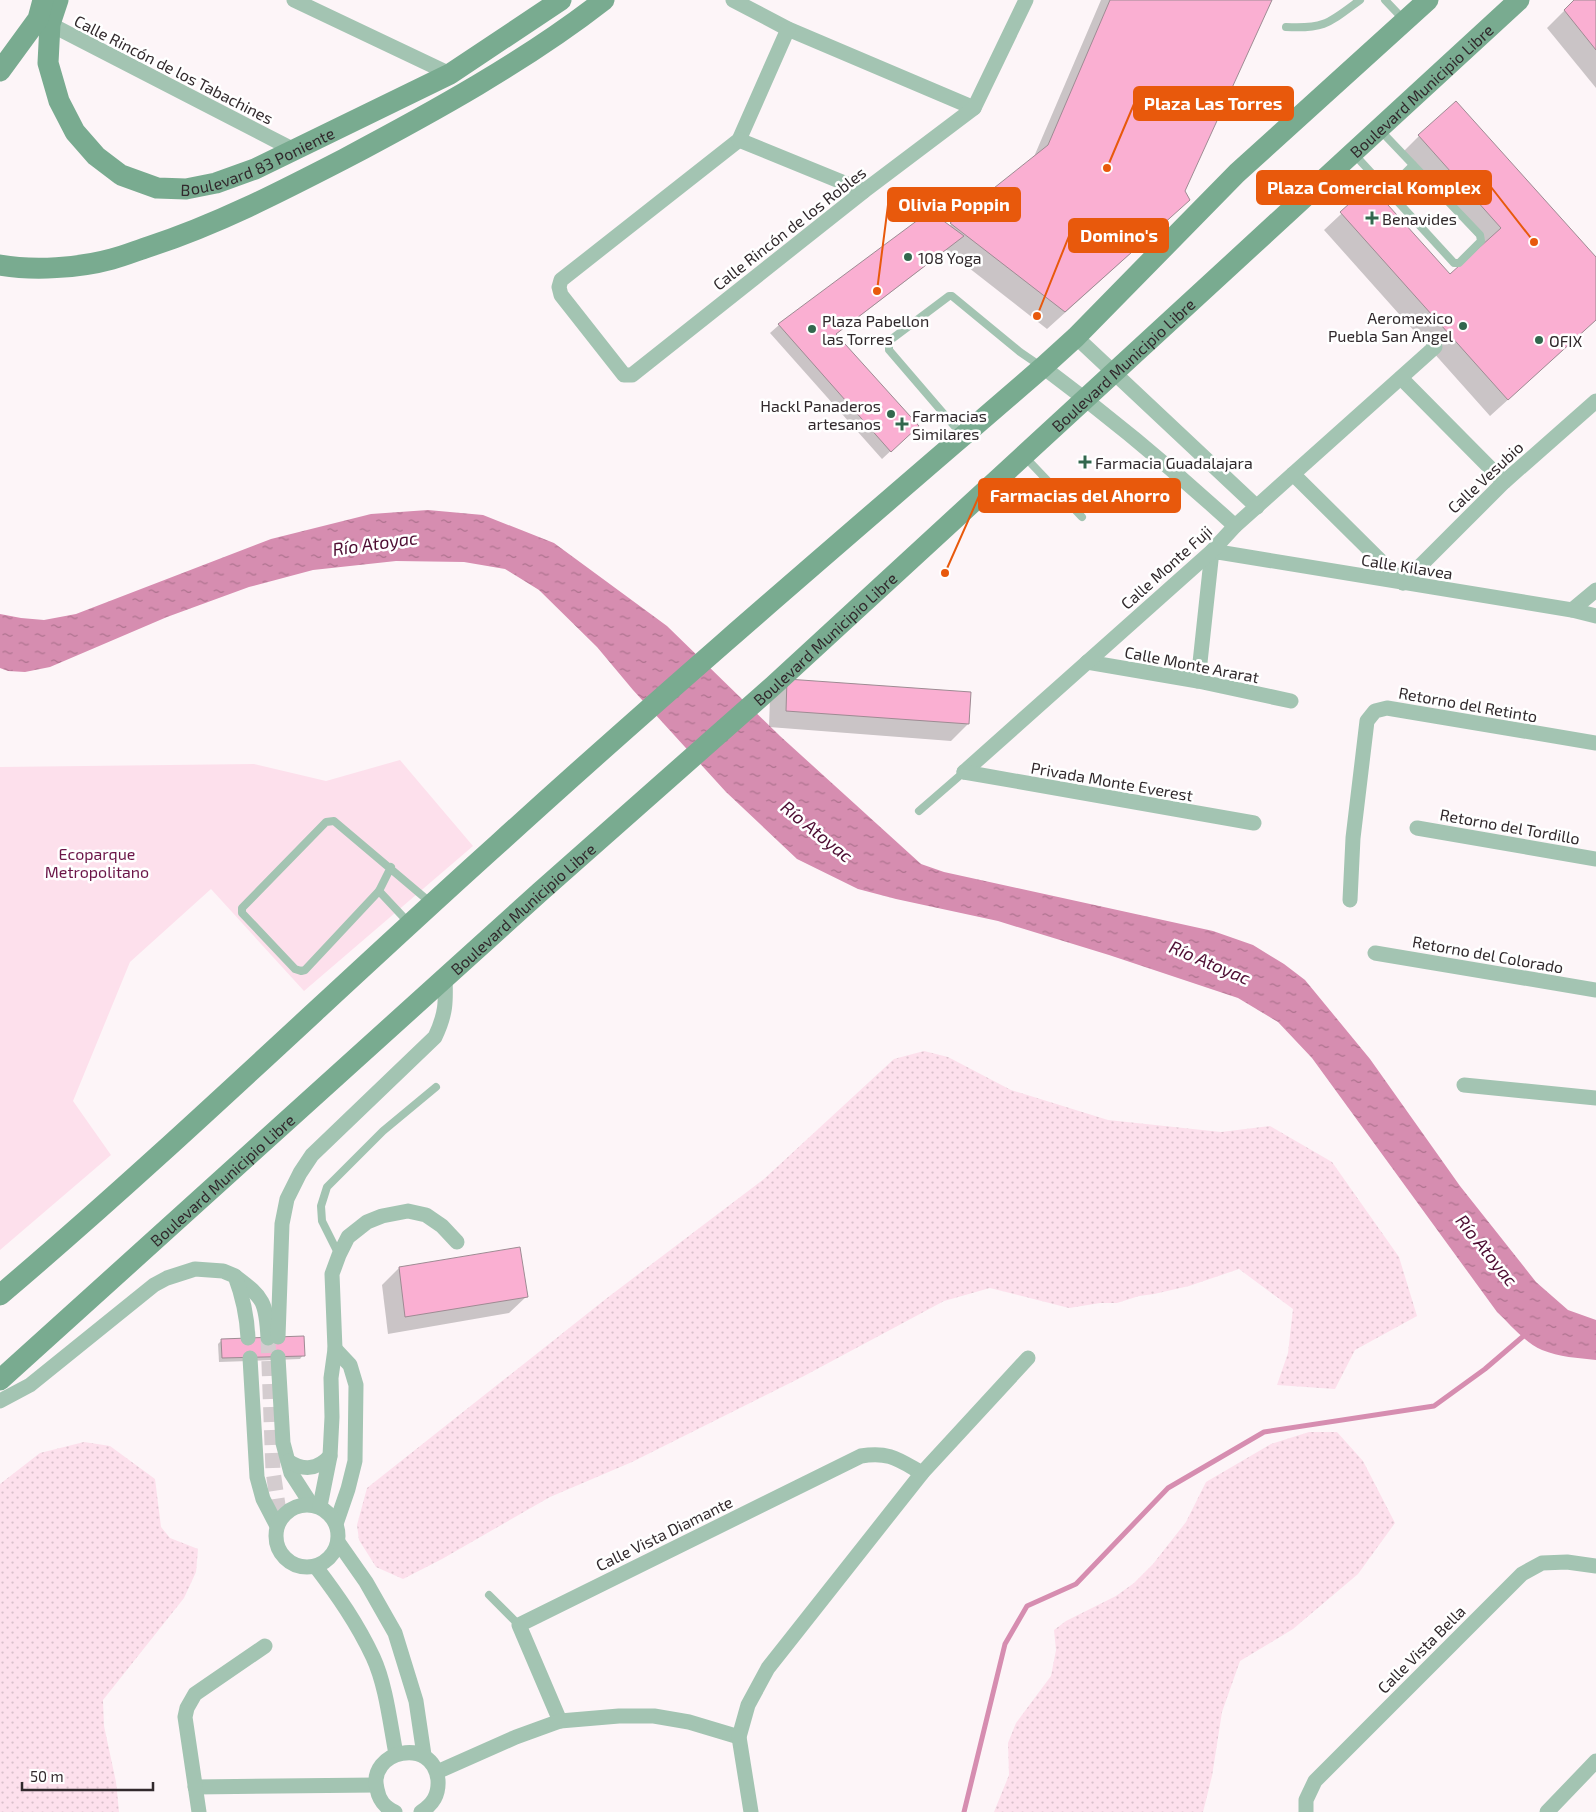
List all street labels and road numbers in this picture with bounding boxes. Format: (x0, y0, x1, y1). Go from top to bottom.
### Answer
street label: Calle Rincón de los Tabachines (71, 10, 277, 128)
street label: Boulevard Municipio Libre (1345, 20, 1496, 161)
street label: Boulevard 83 Poniente (180, 122, 337, 199)
street label: Calle Rincón de los Robles (709, 162, 869, 294)
street label: Boulevard Municipio Libre (1047, 294, 1198, 435)
street label: Calle Vesubio (1443, 437, 1527, 517)
street label: Calle Monte Fuji (1117, 521, 1216, 614)
street label: Calle Kilavea (1360, 549, 1454, 583)
street label: Boulevard Municipio Libre (749, 568, 900, 709)
street label: Calle Monte Ararat (1123, 642, 1261, 686)
street label: Retorno del Retinto (1397, 682, 1539, 726)
street label: Privada Monte Everest (1030, 757, 1194, 805)
street label: Retorno del Tordillo (1439, 804, 1581, 848)
street label: Boulevard Municipio Libre (446, 838, 599, 978)
street label: Retorno del Colorado (1411, 931, 1565, 977)
street label: Boulevard Municipio Libre (146, 1109, 298, 1250)
street label: Calle Vista Diamante (593, 1492, 735, 1574)
street label: Calle Vista Bella (1373, 1601, 1469, 1697)

